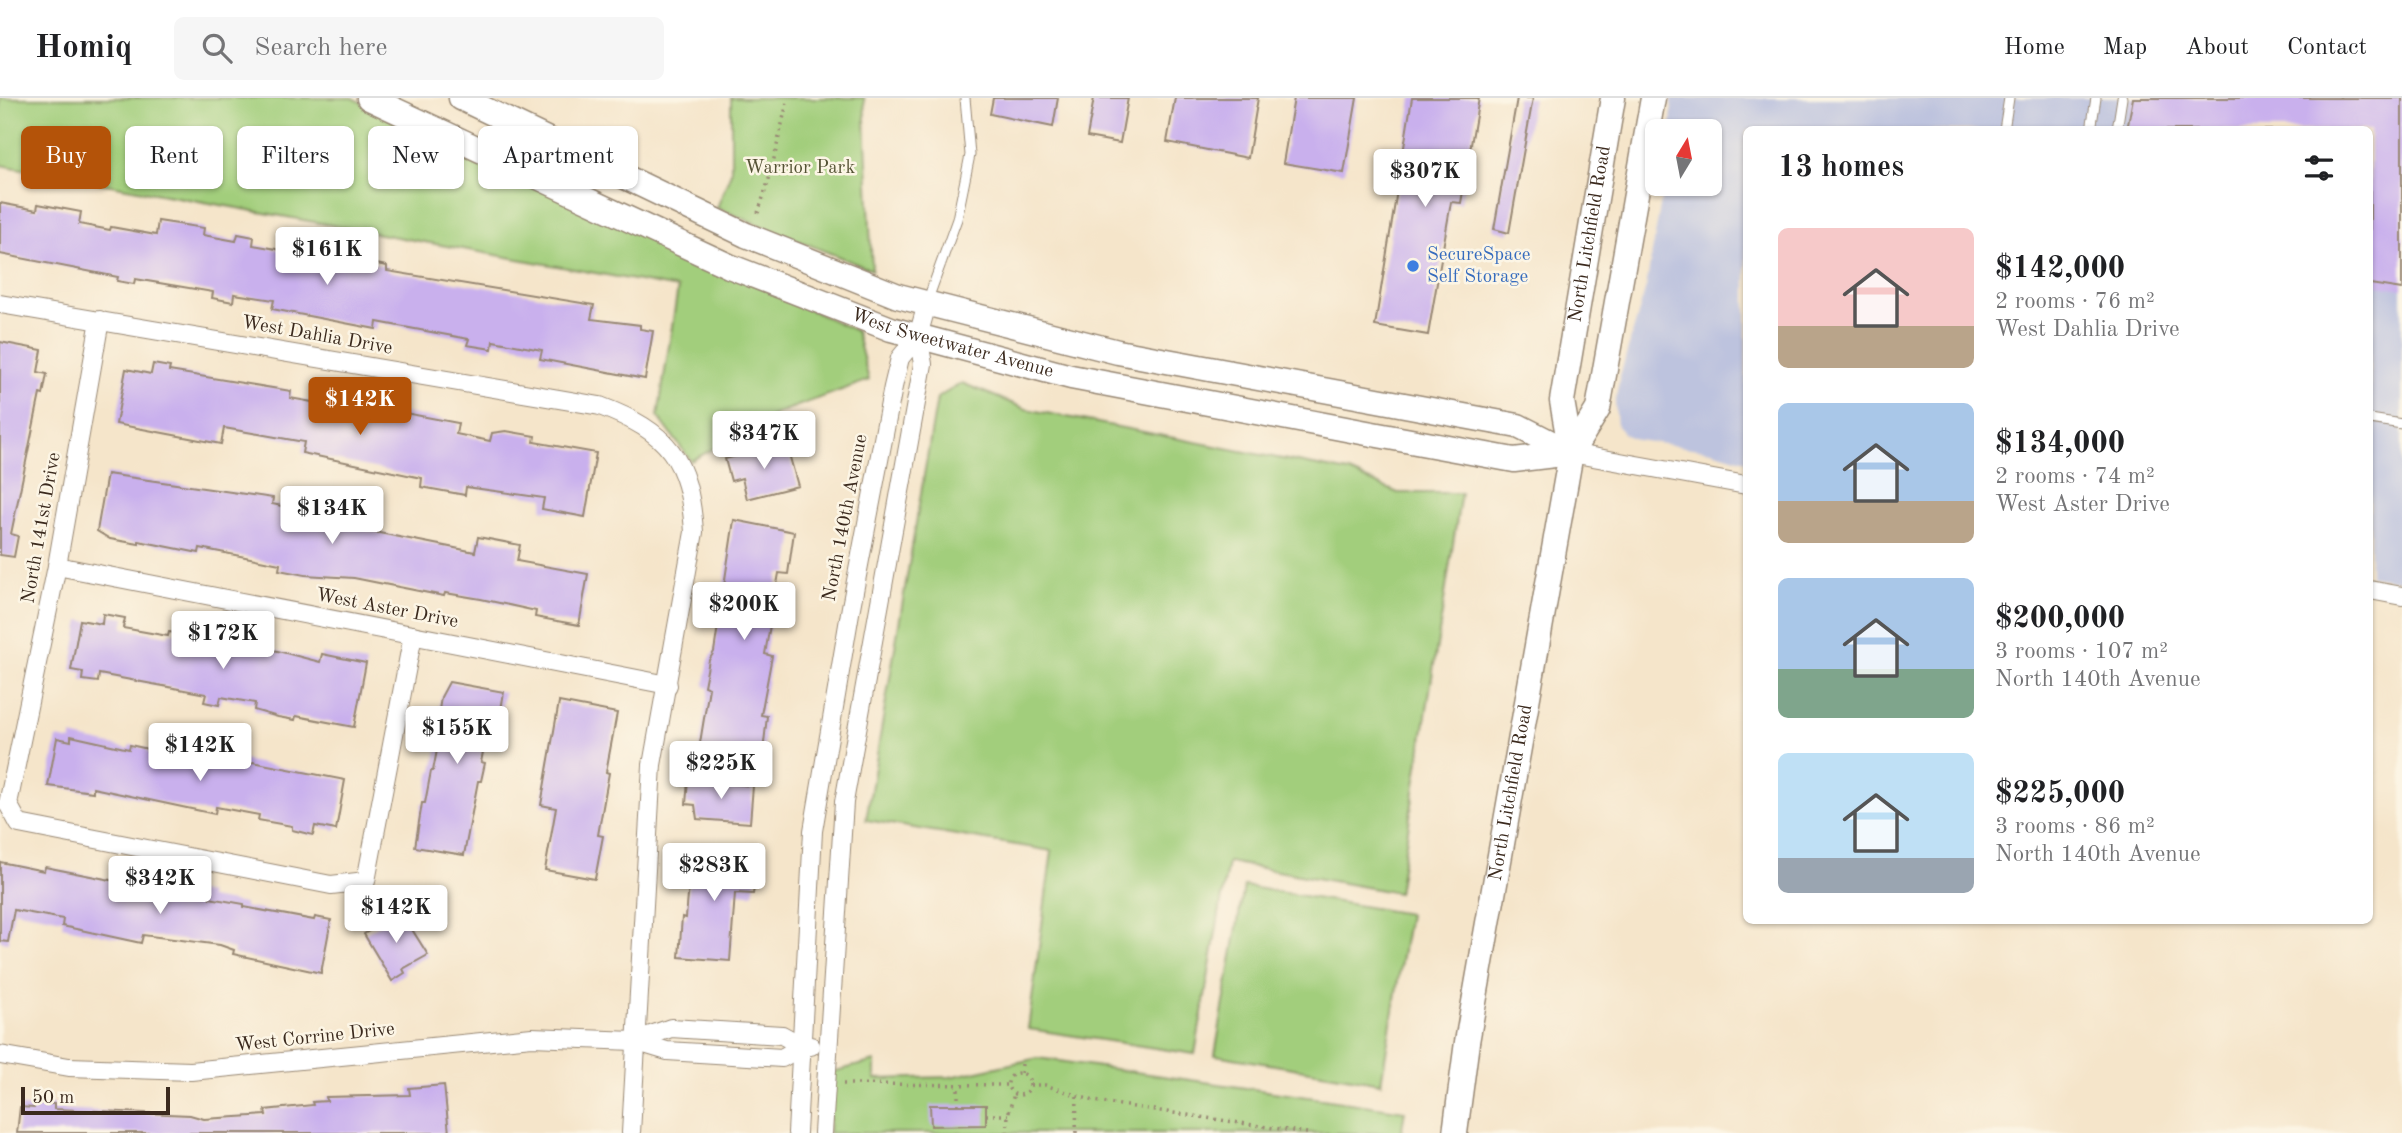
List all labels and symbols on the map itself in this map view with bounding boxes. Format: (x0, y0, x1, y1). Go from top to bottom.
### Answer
north arrow (1645, 119, 1722, 196)
street label: North Litchfield Road (1566, 144, 1614, 324)
pin: $307K (1376, 150, 1474, 209)
park label: Warrior Park (745, 159, 855, 178)
pin: $161K (278, 228, 376, 287)
place label: SecureSpace Self Storage (1427, 246, 1531, 287)
marker: SecureSpace Self Storage (1405, 258, 1421, 274)
street label: West Sweetwater Avenue (848, 305, 1056, 381)
street label: West Dahlia Drive (240, 313, 394, 359)
pin: $142K (311, 378, 409, 437)
pin: $347K (715, 412, 813, 471)
street label: North 140th Avenue (820, 433, 872, 603)
street label: North 141st Drive (19, 451, 65, 605)
pin: $134K (283, 486, 381, 546)
pin: $200K (695, 582, 793, 642)
street label: West Aster Drive (314, 586, 460, 632)
pin: $172K (174, 612, 272, 671)
street label: North Litchfield Road (1486, 703, 1536, 882)
pin: $155K (408, 706, 506, 766)
pin: $142K (151, 724, 249, 783)
pin: $225K (672, 742, 770, 801)
pin: $283K (665, 844, 763, 903)
pin: $342K (111, 856, 209, 916)
pin: $142K (347, 886, 445, 945)
street label: West Corrine Drive (234, 1020, 396, 1056)
scale bar (21, 1084, 170, 1116)

